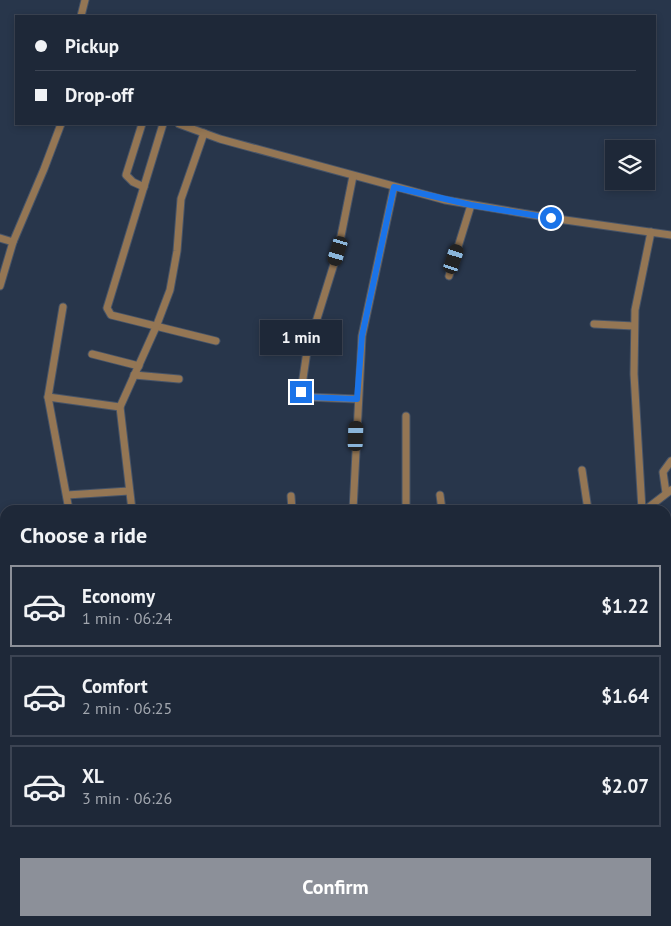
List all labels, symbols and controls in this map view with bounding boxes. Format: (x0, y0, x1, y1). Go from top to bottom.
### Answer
text: Pickup (65, 34, 119, 58)
text: Drop-off (65, 83, 133, 107)
map controls (605, 140, 655, 190)
button: layers (605, 140, 655, 190)
route start (540, 207, 562, 229)
car (326, 234, 349, 268)
car (442, 242, 465, 276)
callout: 1 min (260, 320, 342, 354)
text: 1 min (281, 327, 321, 347)
route end (290, 381, 312, 403)
car (347, 421, 364, 451)
text: Choose a ride (20, 521, 147, 549)
icon: car (22, 584, 67, 629)
text: Economy (82, 584, 155, 608)
text: $1.22 (601, 594, 649, 618)
text: 1 min · 06:24 (82, 608, 172, 628)
icon: car (22, 674, 67, 719)
text: Comfort (82, 674, 148, 698)
text: $1.64 (601, 684, 649, 708)
text: 2 min · 06:25 (82, 698, 172, 718)
icon: car (22, 764, 67, 809)
text: XL (82, 764, 104, 788)
text: $2.07 (601, 774, 649, 798)
text: 3 min · 06:26 (82, 788, 172, 808)
button: Confirm (20, 858, 651, 916)

